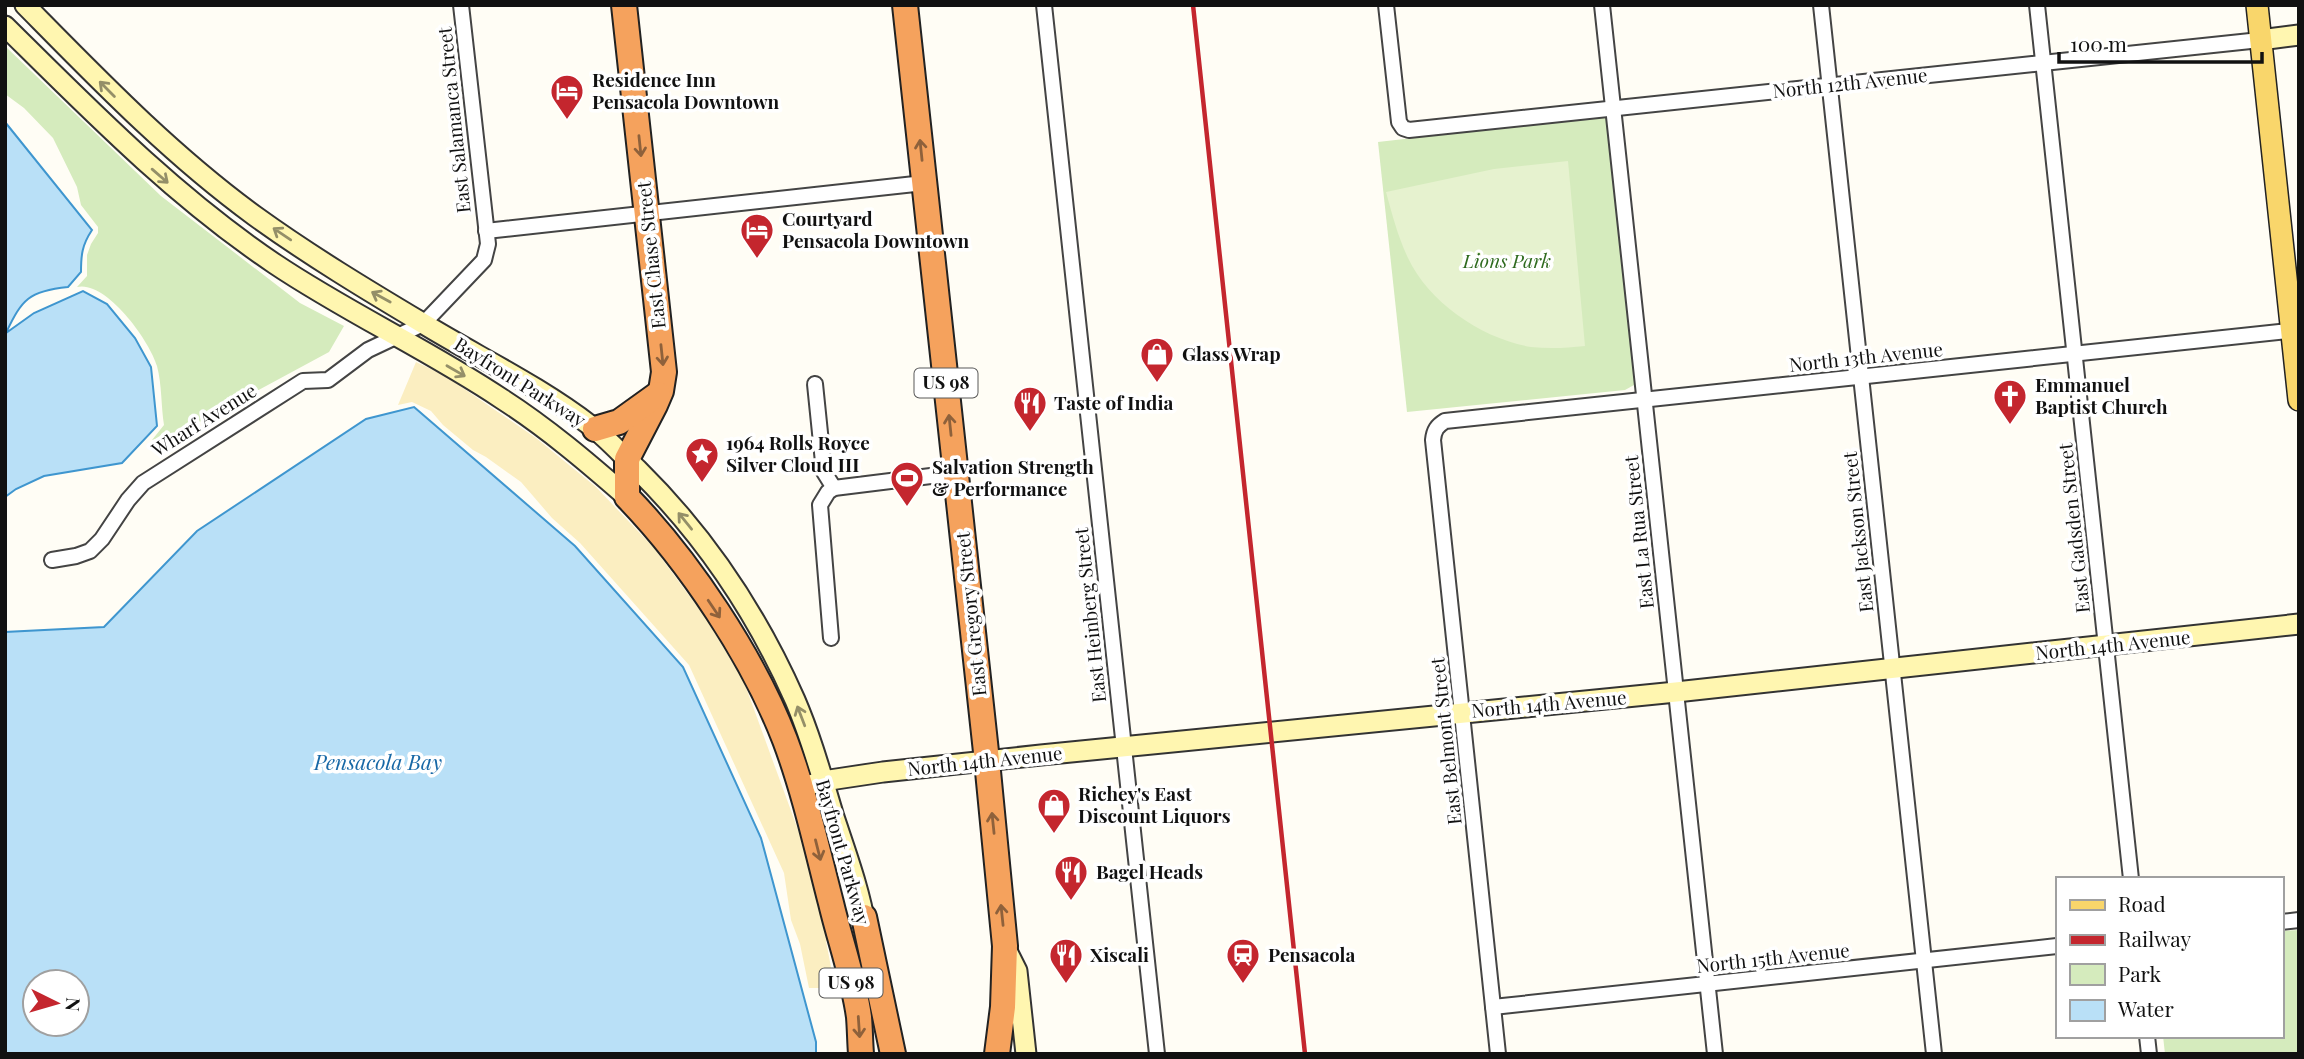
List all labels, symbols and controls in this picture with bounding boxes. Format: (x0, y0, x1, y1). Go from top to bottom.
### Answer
scale bar (2059, 21, 2262, 65)
street label: East Salamanca Street (430, 25, 476, 215)
text: 100 m (2070, 29, 2127, 57)
street label: North 12th Avenue (1771, 61, 1929, 103)
place label: Residence Inn Pensacola Downtown (592, 66, 780, 114)
hotel icon: Residence Inn Pensacola Downtown (548, 72, 586, 121)
one-way arrow (99, 80, 116, 97)
one-way arrow (633, 134, 646, 157)
one-way arrow (914, 139, 927, 162)
one-way arrow (151, 168, 169, 184)
street label: East Chase Street (629, 180, 671, 330)
place label: Courtyard Pensacola Downtown (782, 205, 970, 253)
hotel icon: Courtyard Pensacola Downtown (738, 211, 776, 260)
one-way arrow (273, 227, 292, 241)
park label: Lions Park (1462, 247, 1551, 273)
one-way arrow (372, 290, 392, 304)
street label: Bayfront Parkway (450, 330, 592, 432)
shop icon: Glass Wrap (1138, 335, 1176, 384)
street label: North 13th Avenue (1788, 335, 1944, 377)
place label: Glass Wrap (1182, 340, 1281, 366)
one-way arrow (656, 343, 669, 366)
one-way arrow (446, 364, 466, 378)
road number: US 98 (914, 368, 978, 398)
place label: Emmanuel Baptist Church (2035, 371, 2168, 419)
street label: Wharf Avenue (145, 377, 261, 462)
church icon: Emmanuel Baptist Church (1991, 377, 2029, 426)
restaurant icon: Taste of India (1011, 384, 1049, 433)
place label: Taste of India (1054, 389, 1173, 415)
one-way arrow (944, 414, 957, 437)
place label: 1964 Rolls Royce Silver Cloud III (726, 429, 870, 477)
place icon: 1964 Rolls Royce Silver Cloud III (683, 435, 721, 484)
street label: East Gadsden Street (2051, 442, 2095, 614)
street label: East Jackson Street (1836, 450, 1878, 614)
place label: Salvation Strength & Performance (932, 453, 1094, 501)
street label: East La Rua Street (1617, 454, 1659, 610)
sports icon: Salvation Strength & Performance (888, 459, 926, 508)
one-way arrow (678, 513, 693, 531)
street label: East Heinberg Street (1067, 526, 1111, 704)
street label: East Gregory Street (948, 530, 992, 698)
one-way arrow (707, 598, 721, 618)
street label: North 14th Avenue (2034, 623, 2192, 665)
street label: East Belmont Street (1423, 656, 1467, 826)
street label: North 14th Avenue (1470, 683, 1628, 723)
one-way arrow (794, 706, 807, 727)
street label: North 14th Avenue (906, 739, 1064, 781)
water label: Pensacola Bay (313, 747, 442, 775)
street label: Bayfront Parkway (811, 776, 877, 928)
place label: Richey's East Discount Liquors (1078, 780, 1231, 828)
shop icon: Richey's East Discount Liquors (1035, 786, 1073, 835)
one-way arrow (986, 812, 999, 834)
one-way arrow (812, 838, 825, 861)
restaurant icon: Bagel Heads (1052, 853, 1090, 902)
place label: Bagel Heads (1096, 858, 1203, 884)
legend (2056, 877, 2283, 1038)
text: Road (2118, 889, 2166, 917)
one-way arrow (995, 905, 1008, 927)
text: Railway (2118, 924, 2192, 952)
restaurant icon: Xiscali (1047, 936, 1085, 985)
station icon: Pensacola (1224, 936, 1262, 985)
street label: North 15th Avenue (1695, 936, 1851, 978)
place label: Xiscali (1090, 941, 1149, 967)
place label: Pensacola (1268, 941, 1356, 967)
text: Park (2118, 959, 2162, 987)
north arrow (21, 968, 91, 1038)
road number: US 98 (820, 968, 882, 998)
text: Water (2117, 994, 2174, 1022)
text: N (60, 997, 87, 1013)
one-way arrow (853, 1016, 866, 1038)

